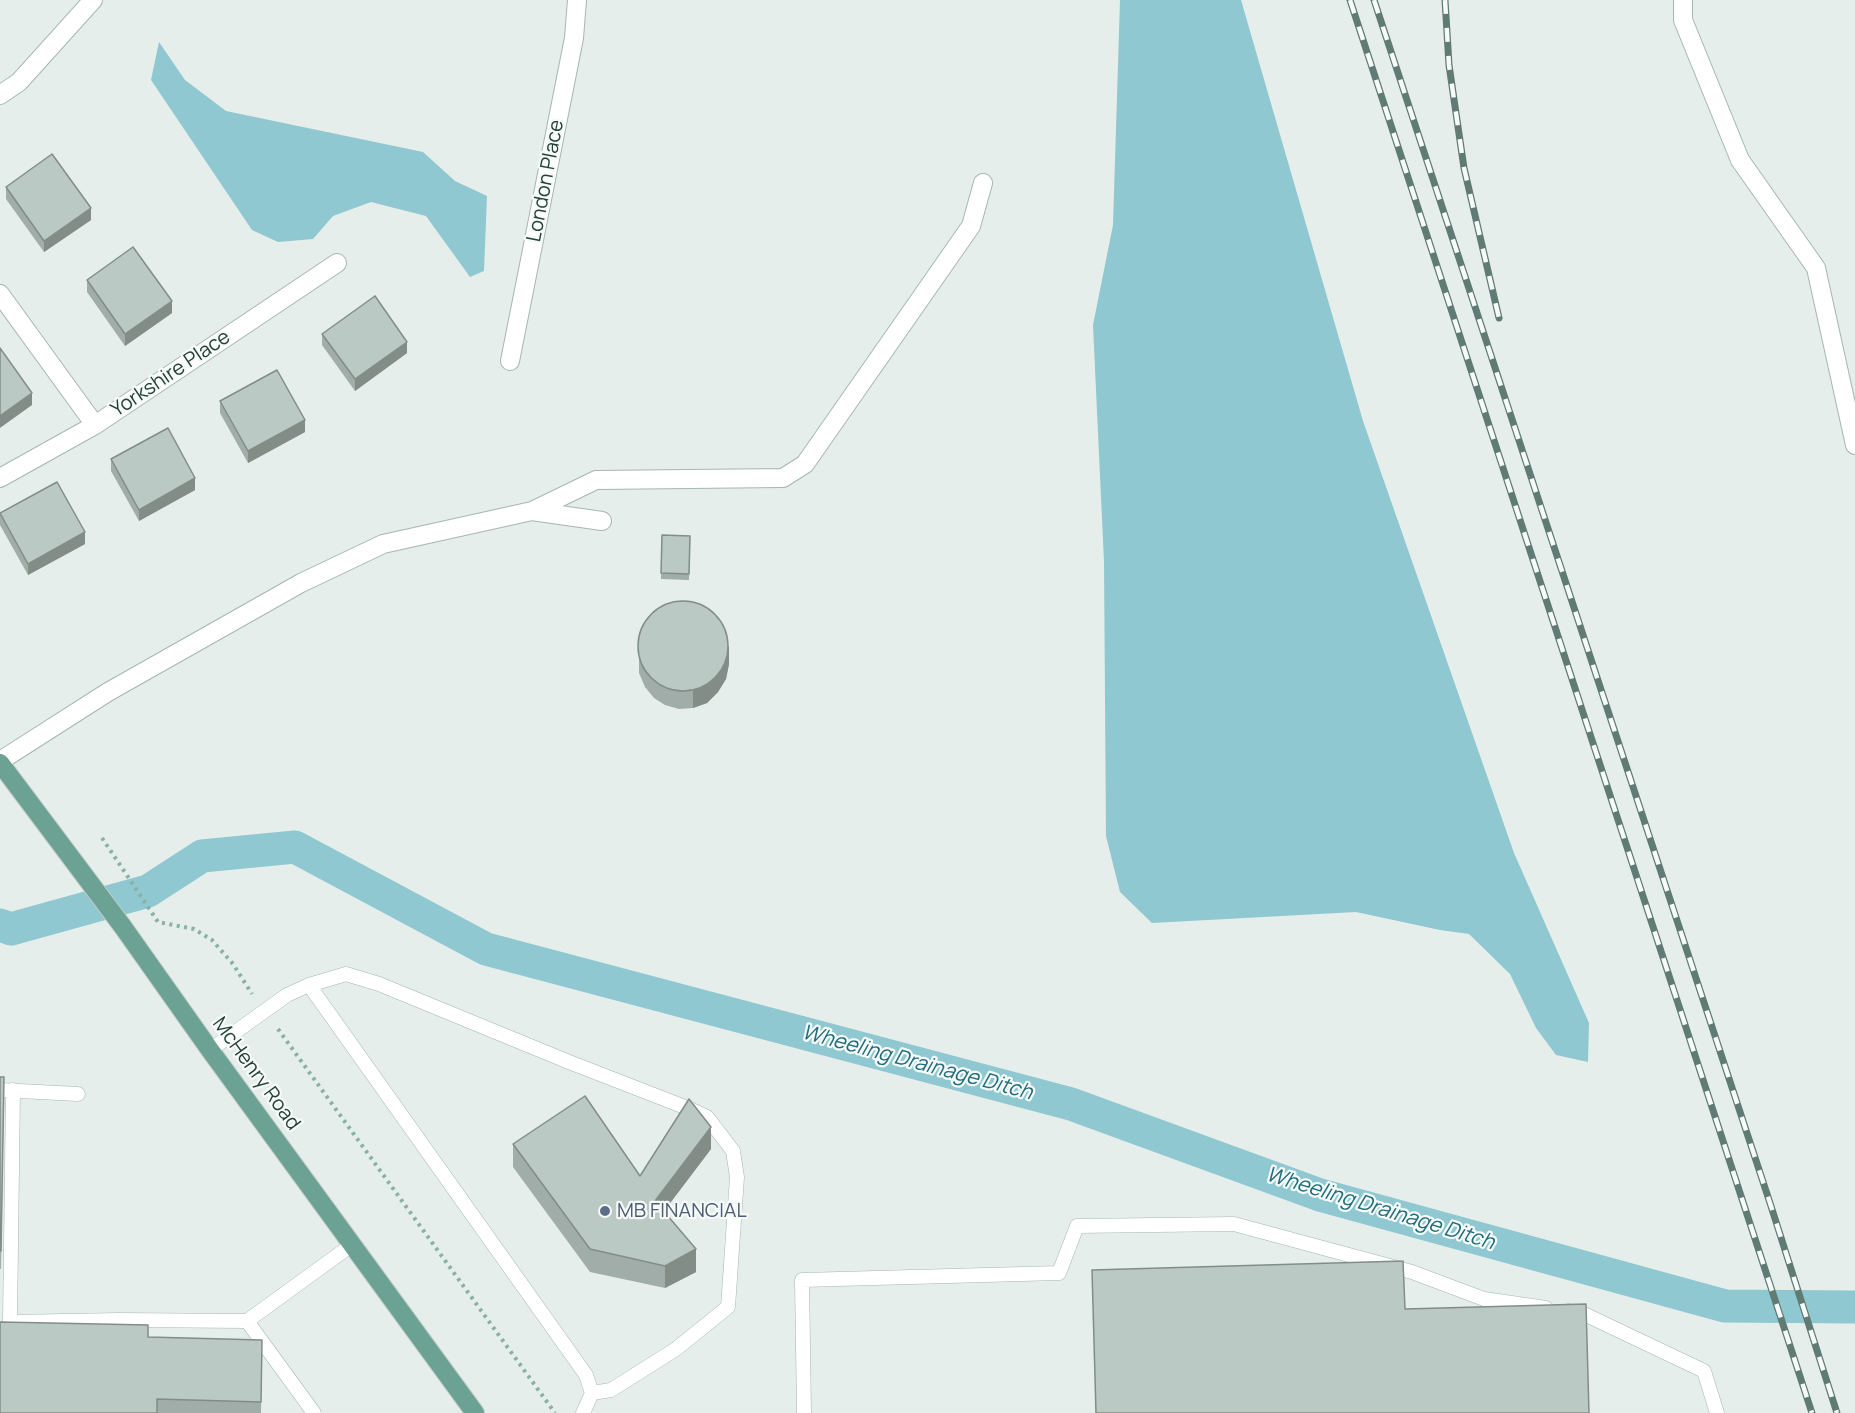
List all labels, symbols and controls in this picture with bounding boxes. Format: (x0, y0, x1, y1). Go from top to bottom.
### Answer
street label: London Place (522, 118, 570, 244)
street label: Yorkshire Place (107, 325, 235, 423)
street label: McHenry Road (207, 1013, 305, 1135)
water label: Wheeling Drainage Ditch (799, 1020, 1035, 1106)
water label: Wheeling Drainage Ditch (1263, 1162, 1497, 1256)
place label: MB FINANCIAL (617, 1199, 747, 1223)
marker: MB FINANCIAL (598, 1204, 612, 1218)

